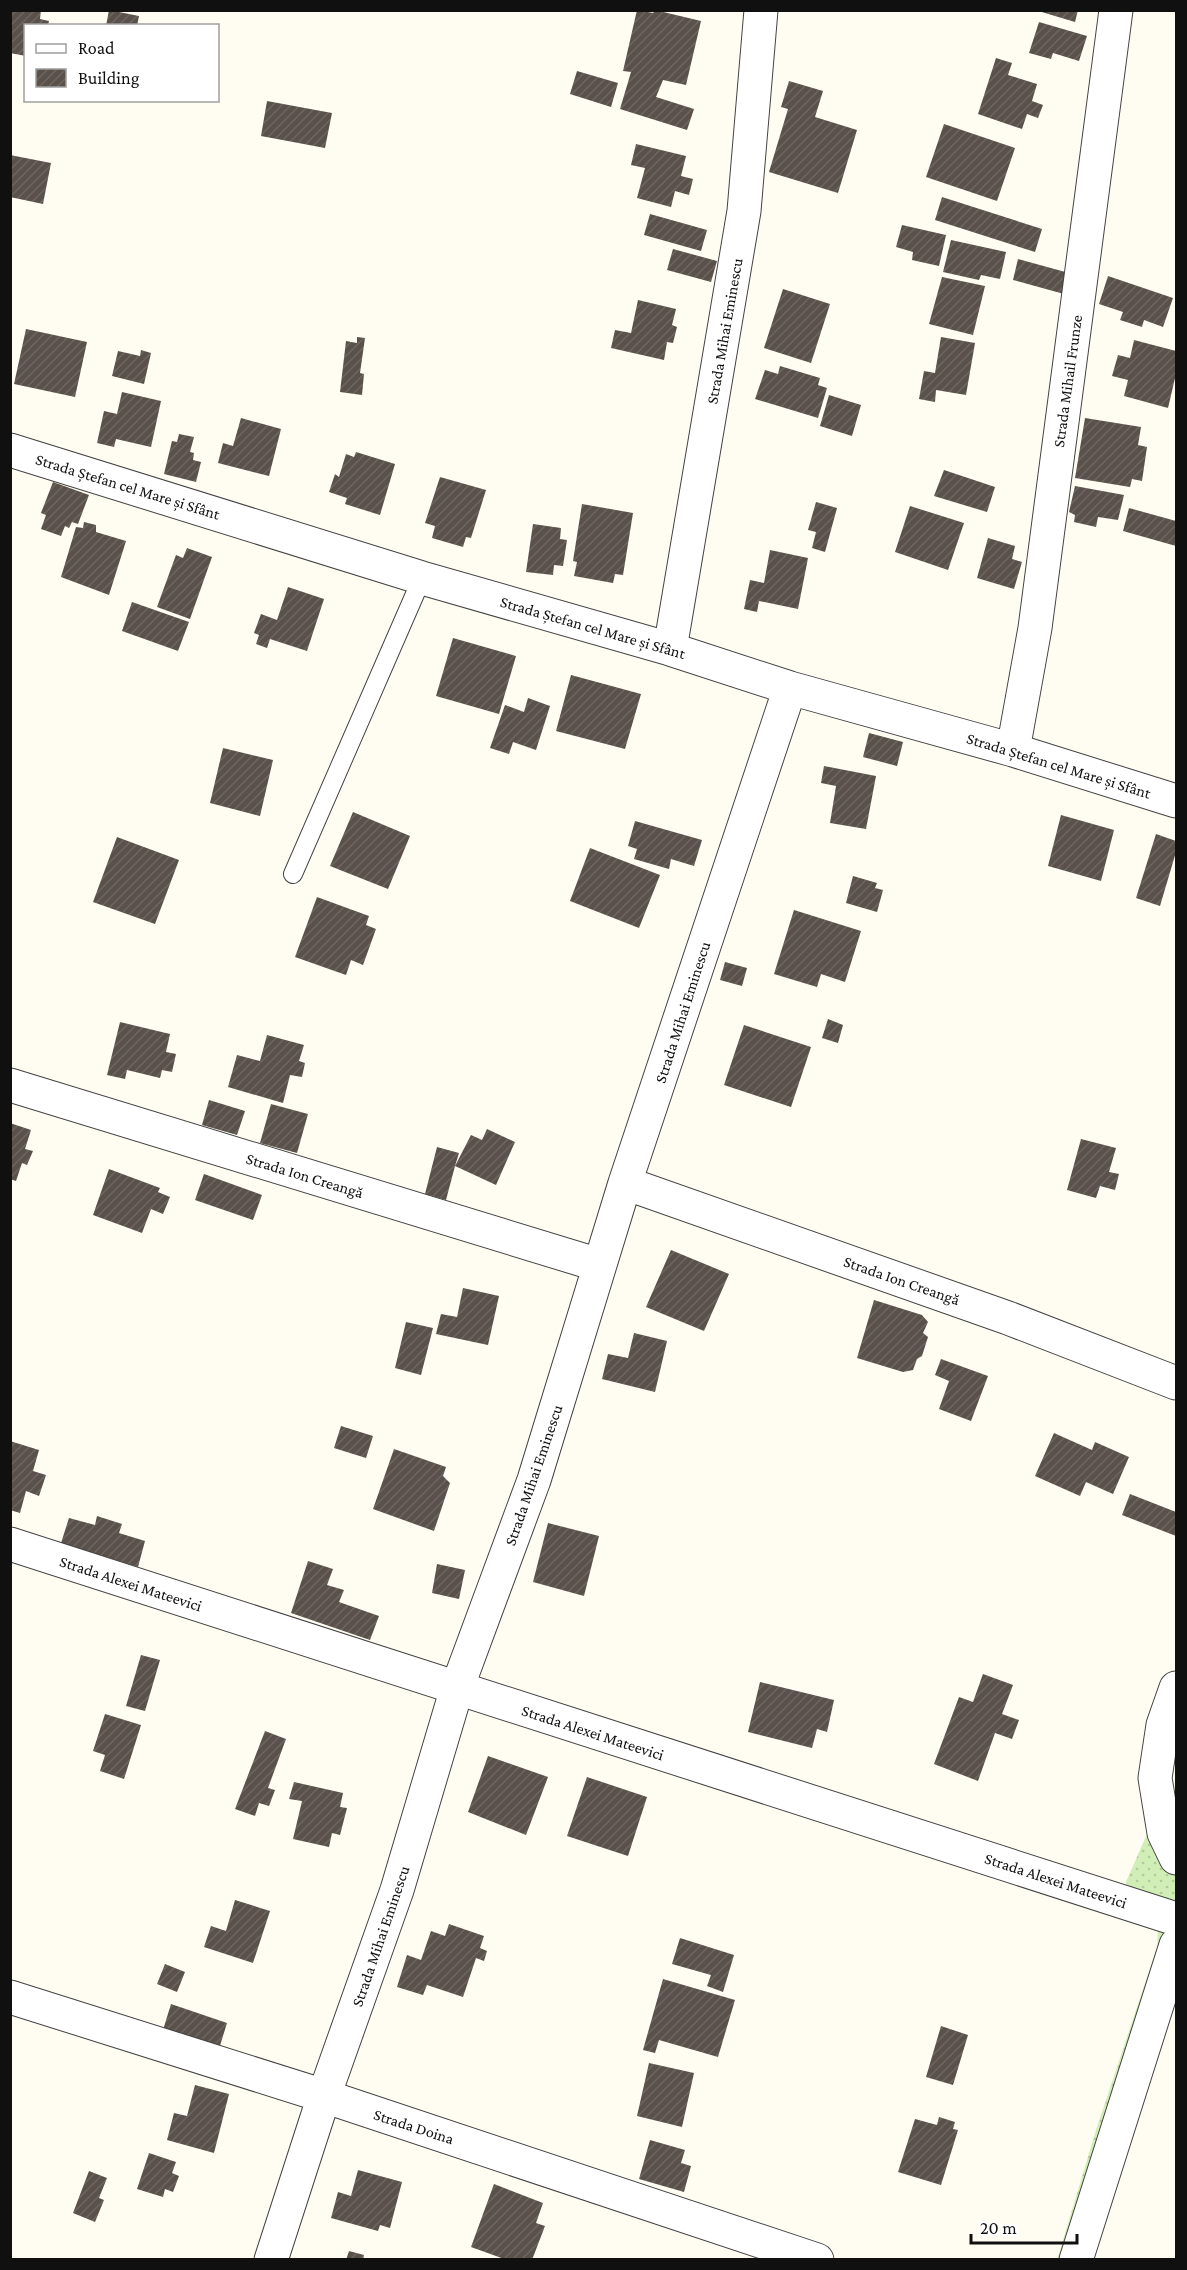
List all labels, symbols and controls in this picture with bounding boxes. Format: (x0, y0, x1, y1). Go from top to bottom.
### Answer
legend (24, 24, 219, 102)
text: Road (78, 38, 115, 58)
text: Building (78, 68, 140, 88)
street label: Strada Mihai Eminescu (703, 256, 746, 405)
street label: Strada Mihail Frunze (1050, 314, 1085, 448)
street label: Strada Ștefan cel Mare și Sfânt (33, 450, 223, 525)
street label: Strada Ștefan cel Mare și Sfânt (498, 593, 688, 664)
street label: Strada Ștefan cel Mare și Sfânt (964, 729, 1154, 804)
street label: Strada Mihai Eminescu (652, 939, 714, 1085)
street label: Strada Ion Creangă (244, 1150, 366, 1203)
street label: Strada Ion Creangă (841, 1253, 963, 1309)
street label: Strada Mihai Eminescu (501, 1402, 566, 1548)
street label: Strada Alexei Mateevici (58, 1552, 204, 1614)
street label: Strada Alexei Mateevici (520, 1701, 666, 1763)
street label: Strada Alexei Mateevici (983, 1849, 1129, 1911)
street label: Strada Mihai Eminescu (348, 1863, 413, 2009)
street label: Strada Doina (372, 2106, 457, 2148)
scale bar (971, 2207, 1078, 2245)
text: 20 m (980, 2218, 1017, 2238)

